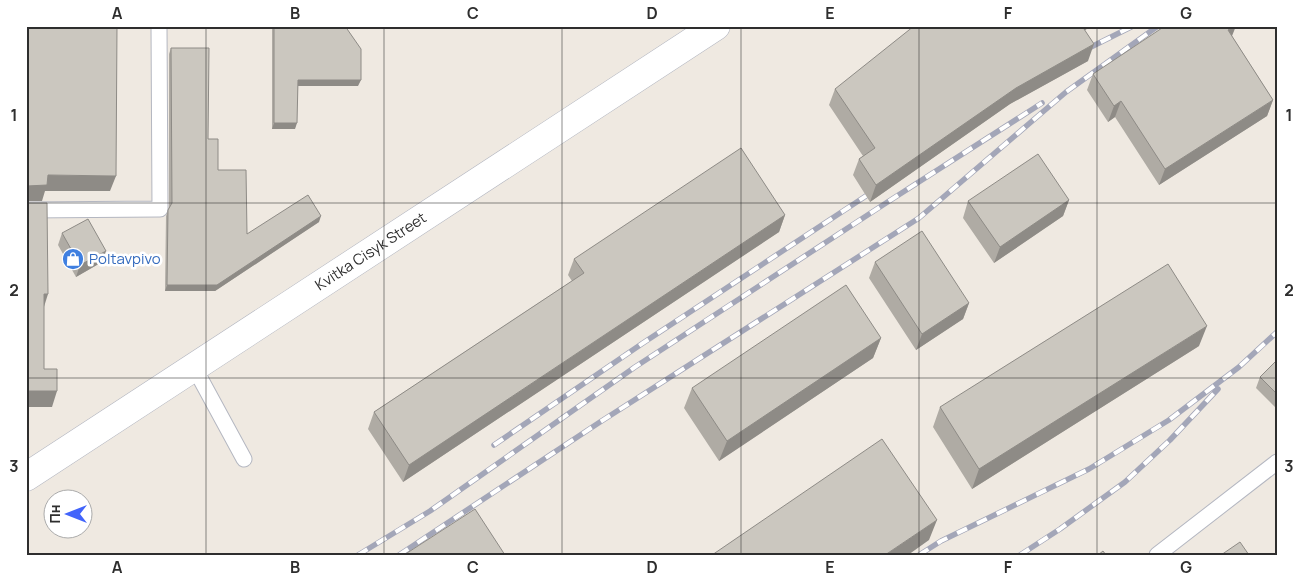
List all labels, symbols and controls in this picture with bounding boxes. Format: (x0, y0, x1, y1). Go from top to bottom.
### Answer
text: A (112, 2, 123, 24)
text: B (290, 2, 300, 24)
text: C (467, 2, 479, 24)
text: D (646, 2, 658, 24)
text: E (825, 2, 835, 24)
text: F (1004, 2, 1013, 24)
text: G (1180, 2, 1192, 24)
text: 1 (10, 104, 18, 126)
text: 1 (1285, 104, 1293, 126)
street label: Kvitka Cisyk Street (311, 207, 430, 295)
shop icon: Poltavpivo (61, 247, 85, 271)
place label: Poltavpivo (89, 248, 161, 269)
text: 2 (9, 279, 19, 301)
text: 2 (1284, 279, 1294, 301)
text: 3 (9, 455, 19, 477)
text: 3 (1284, 455, 1294, 477)
north arrow (42, 488, 92, 538)
text: Пн (45, 505, 64, 523)
text: A (112, 556, 123, 578)
text: B (290, 556, 300, 578)
text: C (467, 556, 479, 578)
text: D (646, 556, 658, 578)
text: E (825, 556, 835, 578)
text: F (1004, 556, 1013, 578)
text: G (1180, 556, 1192, 578)

